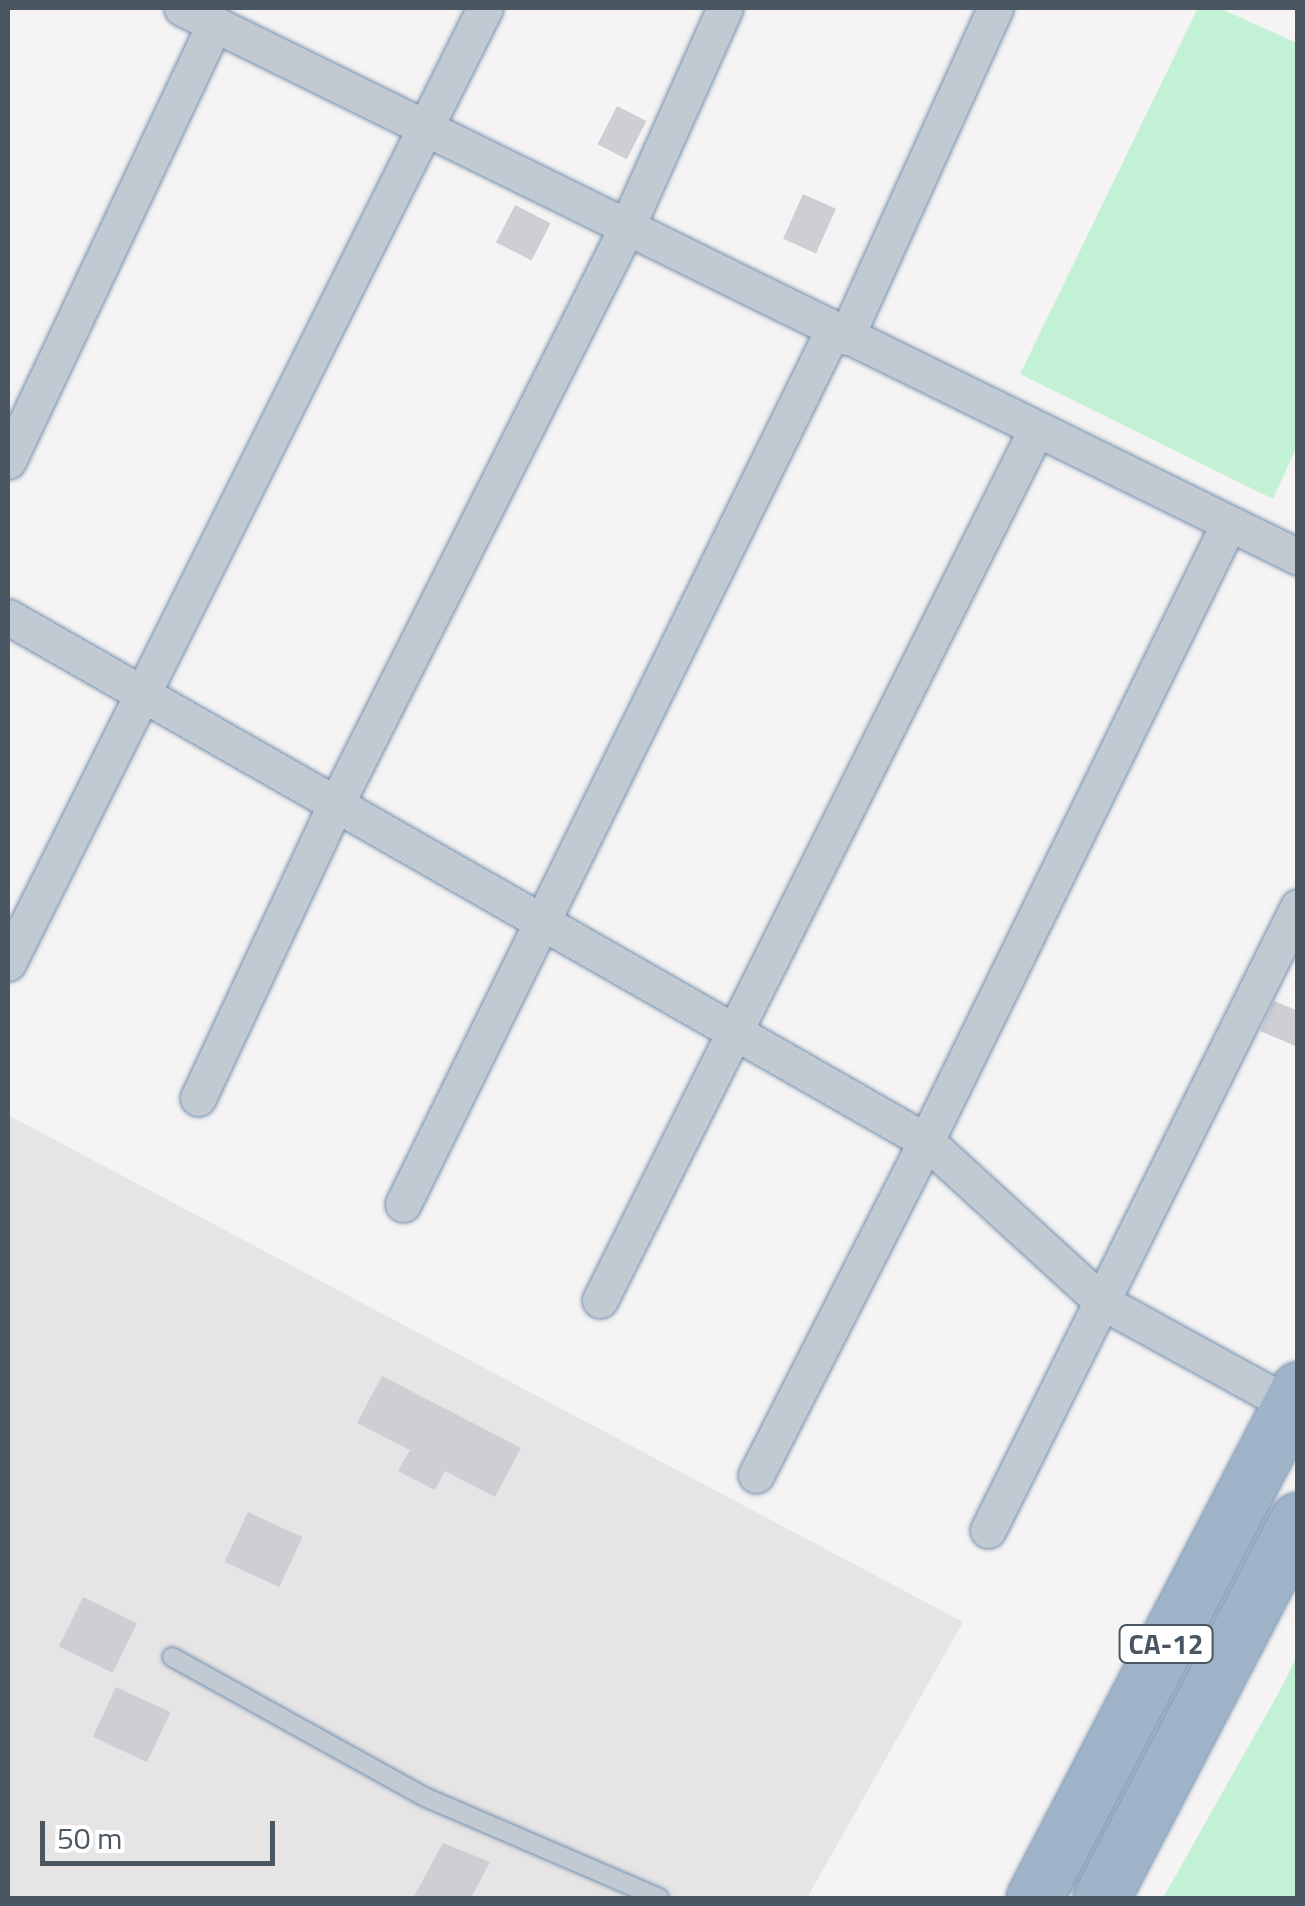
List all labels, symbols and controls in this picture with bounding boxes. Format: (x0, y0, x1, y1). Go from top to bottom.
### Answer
road number: CA-12 (1118, 1621, 1214, 1667)
scale bar (45, 1801, 280, 1863)
text: 50 m (57, 1815, 122, 1861)

